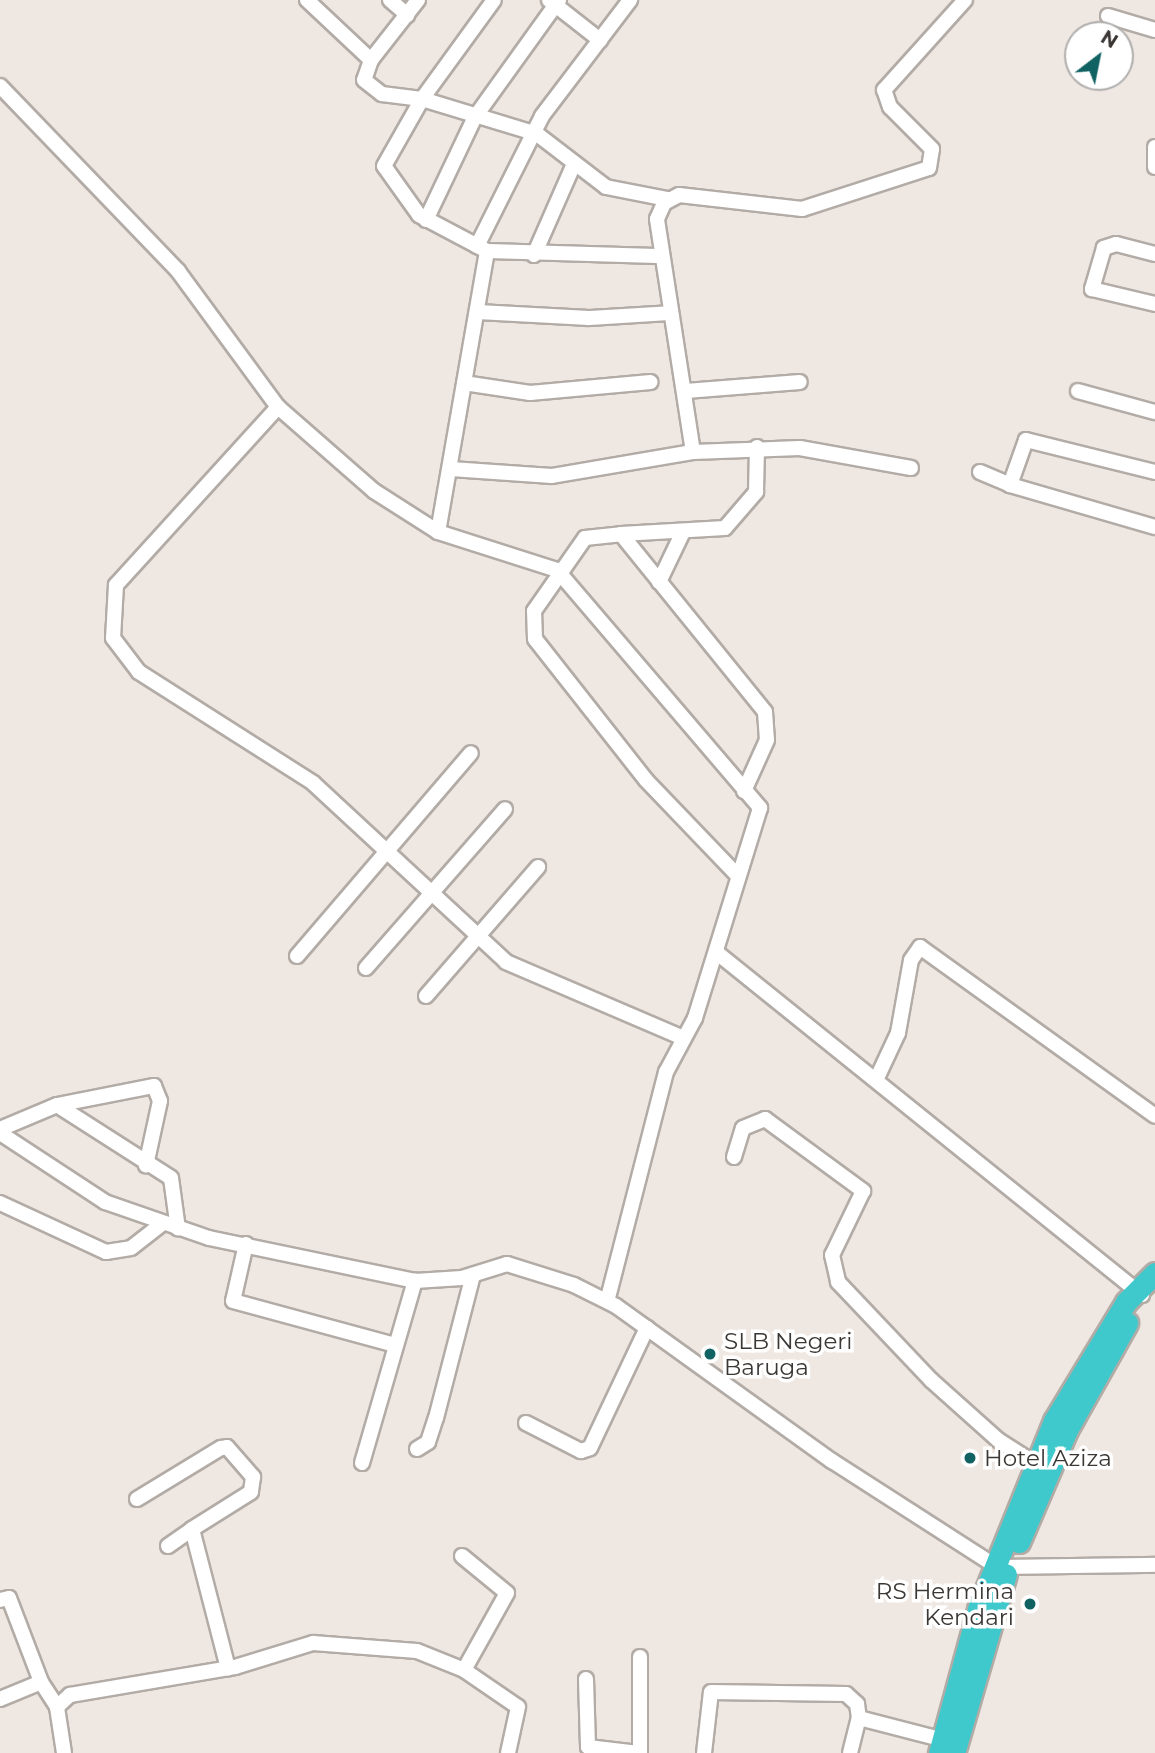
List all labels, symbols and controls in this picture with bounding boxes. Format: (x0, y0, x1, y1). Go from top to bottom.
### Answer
north arrow (1064, 21, 1134, 91)
text: N (1097, 26, 1122, 53)
place label: SLB Negeri Baruga (724, 1327, 853, 1381)
marker: SLB Negeri Baruga (702, 1346, 718, 1362)
place label: Hotel Aziza (984, 1444, 1112, 1472)
marker: Hotel Aziza (962, 1450, 978, 1466)
place label: RS Hermina Kendari (876, 1577, 1014, 1631)
marker: RS Hermina Kendari (1020, 1594, 1040, 1614)

